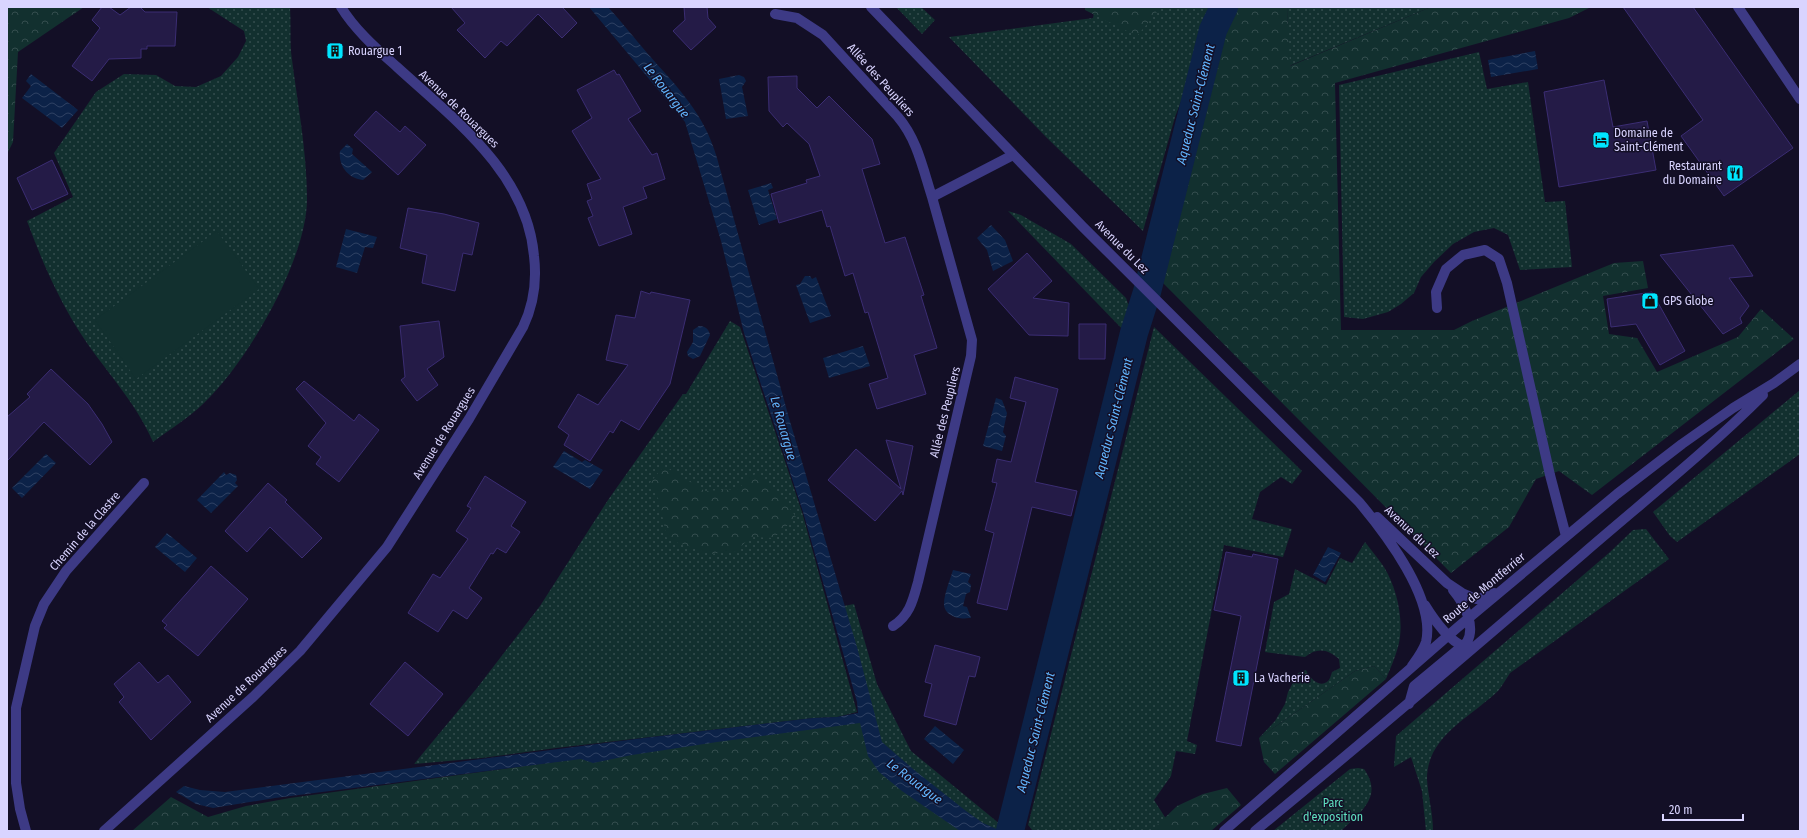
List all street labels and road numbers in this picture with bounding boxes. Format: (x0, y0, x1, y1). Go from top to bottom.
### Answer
street label: Allée des Peupliers (845, 41, 917, 119)
street label: Avenue de Rouargues (416, 67, 502, 151)
street label: Avenue du Lez (1092, 217, 1152, 277)
street label: Allée des Peupliers (927, 365, 963, 459)
street label: Avenue de Rouargues (410, 384, 478, 482)
street label: Chemin de la Clastre (47, 488, 123, 573)
street label: Avenue du Lez (1382, 503, 1443, 561)
street label: Route de Montferrier (1440, 549, 1528, 626)
street label: Avenue de Rouargues (203, 643, 289, 725)

